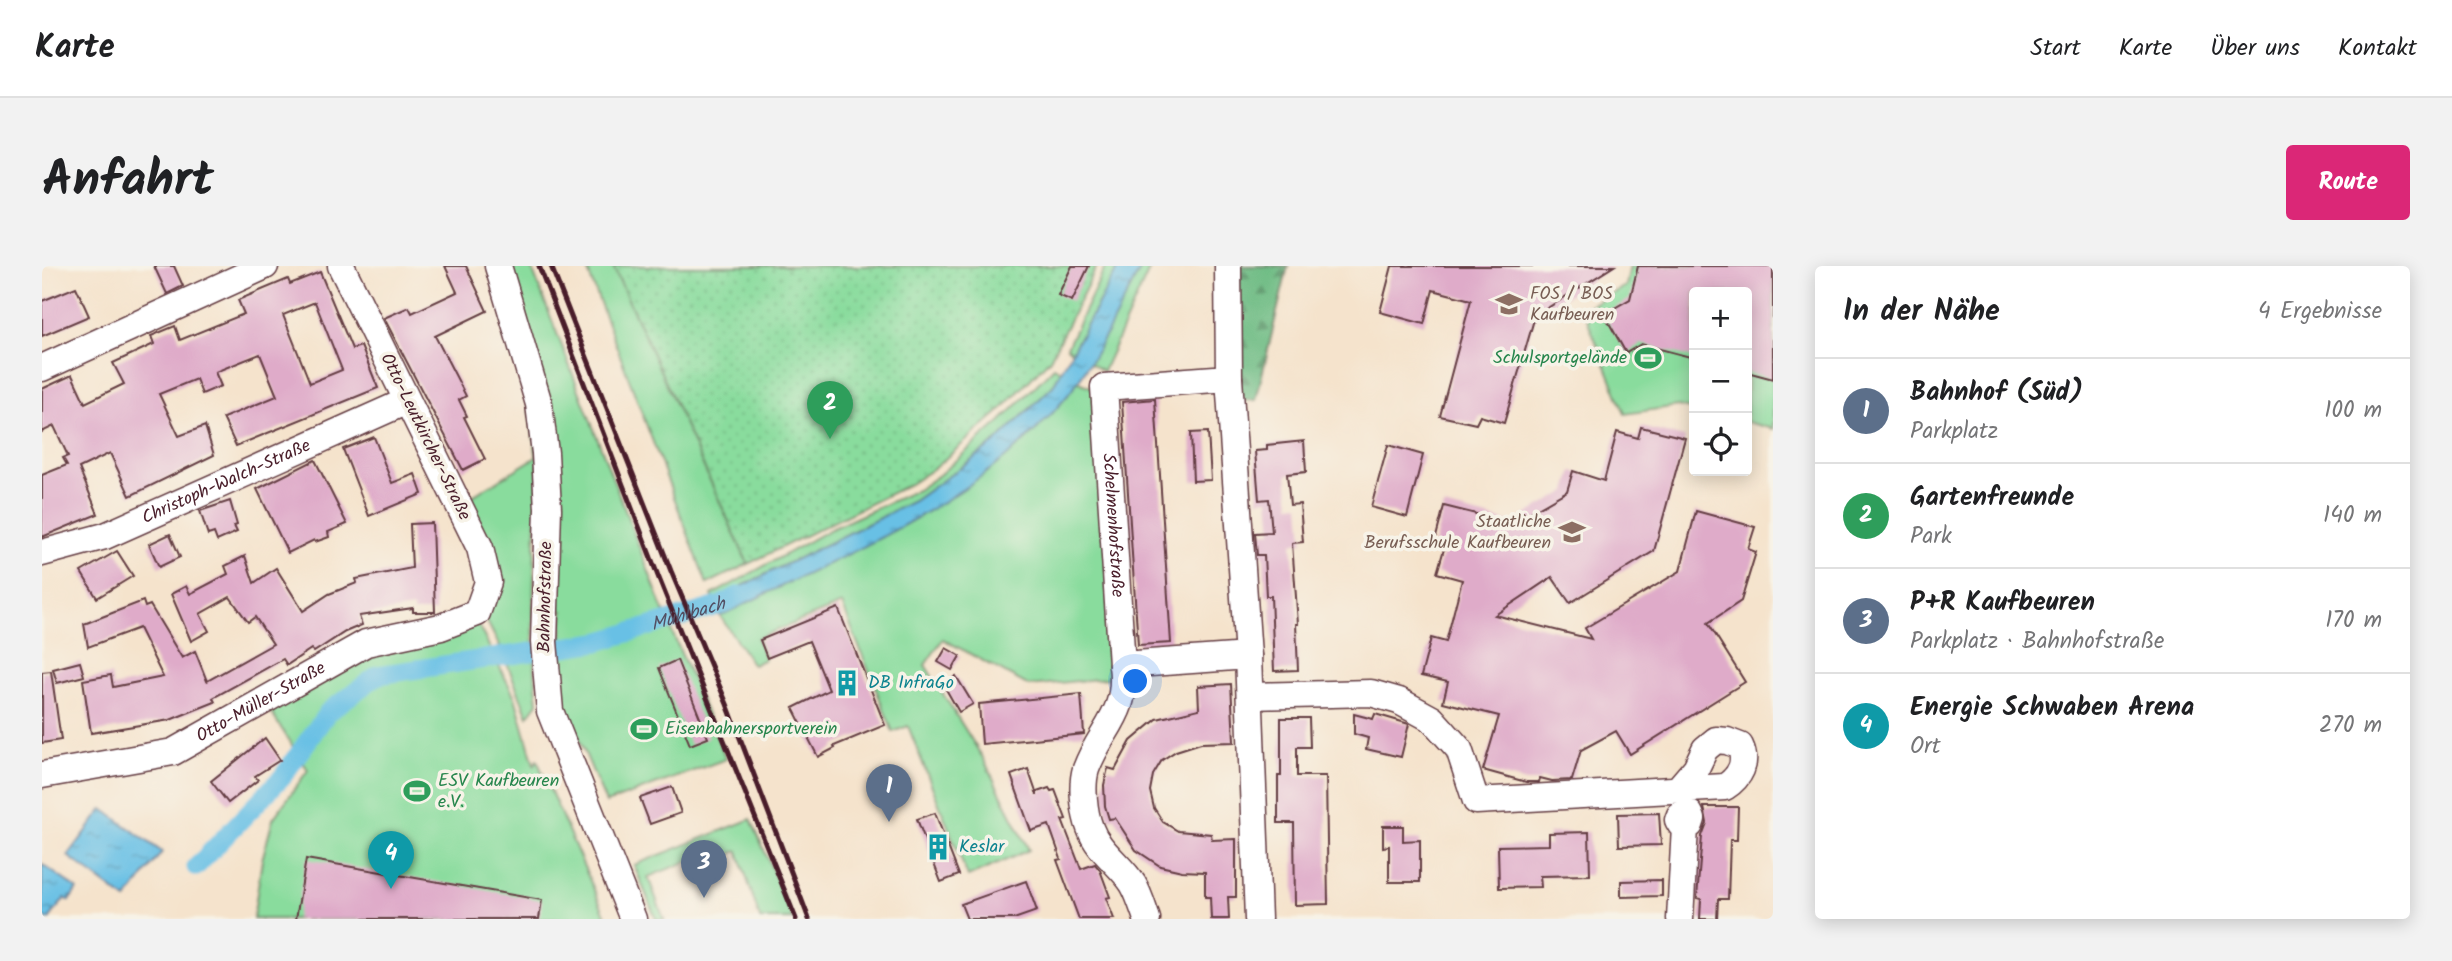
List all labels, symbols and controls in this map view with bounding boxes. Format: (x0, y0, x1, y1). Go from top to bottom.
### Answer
text: Karte (35, 22, 115, 75)
text: Start (2030, 29, 2081, 68)
text: Karte (2119, 29, 2172, 68)
text: Über uns (2210, 29, 2300, 68)
text: Kontakt (2338, 29, 2417, 68)
text: Anfahrt (42, 143, 214, 221)
button: Route (2286, 145, 2410, 220)
place label: FOS / BOS Kaufbeuren (1530, 280, 1614, 330)
map controls (1689, 287, 1752, 476)
button: + (1689, 287, 1752, 350)
text: In der Nähe (1843, 288, 2000, 336)
school or university icon: FOS / BOS Kaufbeuren (1494, 289, 1524, 319)
text: 4 Ergebnisse (2258, 294, 2382, 330)
sports icon: Schulsportgelände (1633, 343, 1663, 373)
place label: Schulsportgelände (1493, 344, 1627, 373)
street label: Otto-Leutkircher-Straße (372, 348, 478, 526)
button: − (1689, 350, 1752, 413)
text: Bahnhof (Süd) (1910, 372, 2083, 414)
pin: 2 (807, 381, 853, 439)
text: 1 (1863, 393, 1869, 429)
text: 100 m (2324, 393, 2382, 429)
button: locate (1689, 413, 1752, 476)
text: Parkplatz (1910, 414, 1998, 450)
street label: Christoph-Walch-Straße (137, 431, 315, 532)
street label: Schelmenhofstraße (1094, 453, 1132, 598)
text: Gartenfreunde (1910, 477, 2074, 519)
text: 2 (1859, 498, 1873, 534)
text: 140 m (2323, 498, 2382, 534)
place label: Staatliche Berufsschule Kaufbeuren (1364, 508, 1551, 558)
school or university icon: Staatliche Berufsschule Kaufbeuren (1557, 517, 1587, 547)
text: Park (1910, 519, 1952, 555)
street label: Bahnhofstraße (531, 541, 561, 653)
text: P+R Kaufbeuren (1910, 582, 2095, 624)
water label: Mühlbach (647, 589, 731, 640)
text: 3 (1860, 603, 1872, 639)
text: 170 m (2325, 603, 2382, 639)
text: Parkplatz · Bahnhofstraße (1910, 624, 2164, 660)
street label: Otto-Müller-Straße (191, 654, 331, 751)
your location (1118, 664, 1152, 698)
building icon: DB InfraGo (832, 668, 862, 698)
place label: DB InfraGo (868, 669, 954, 698)
text: Energie Schwaben Arena (1910, 687, 2194, 729)
text: 4 (1860, 708, 1872, 744)
text: 270 m (2319, 708, 2382, 744)
sports icon: Eisenbahnersportverein (629, 714, 659, 744)
place label: Eisenbahnersportverein (665, 715, 837, 744)
text: Ort (1910, 729, 1941, 765)
pin: 1 (866, 764, 912, 822)
place label: ESV Kaufbeuren e.V. (438, 767, 559, 817)
sports icon: ESV Kaufbeuren e.V. (402, 776, 432, 806)
pin: 4 (368, 831, 414, 889)
building icon: Keslar (923, 832, 953, 862)
place label: Keslar (959, 833, 1005, 862)
pin: 3 (681, 840, 727, 898)

